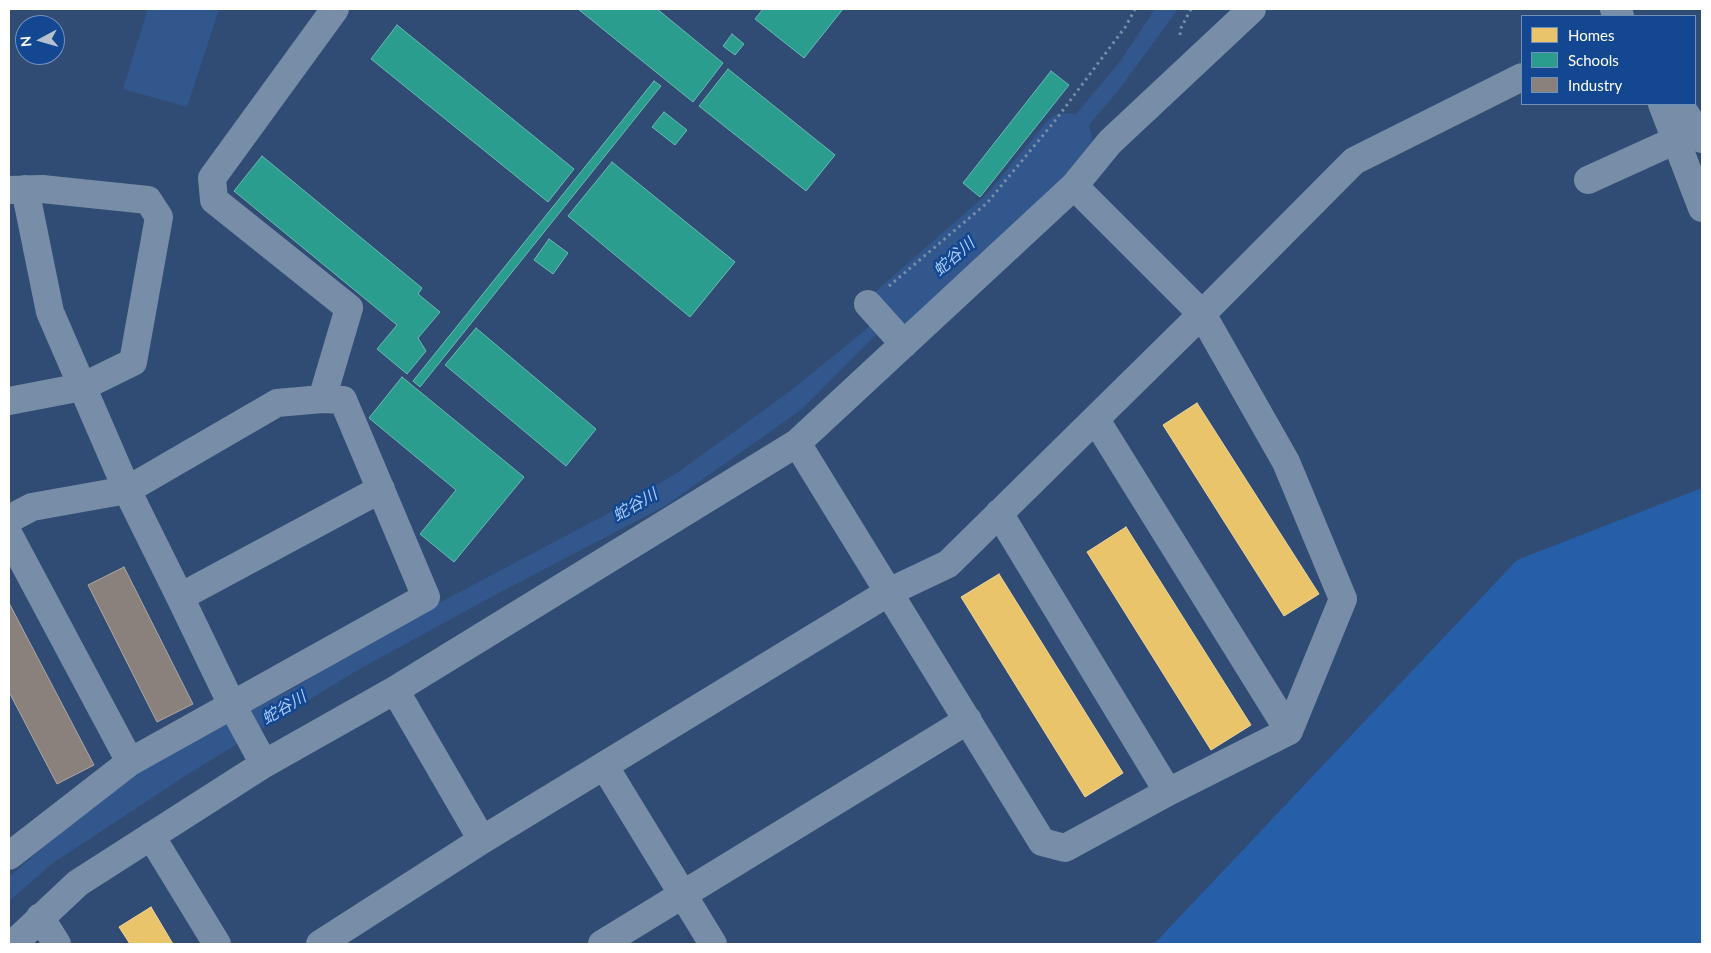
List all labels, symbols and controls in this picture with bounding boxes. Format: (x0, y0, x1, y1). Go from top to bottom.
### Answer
north arrow (15, 15, 65, 65)
legend (1521, 15, 1696, 105)
text: Homes (1568, 26, 1614, 44)
text: N (17, 35, 35, 48)
text: Schools (1568, 51, 1619, 69)
text: Industry (1568, 76, 1622, 94)
water label: 蛇谷川 (930, 234, 978, 280)
water label: 蛇谷川 (609, 485, 661, 525)
water label: 蛇谷川 (258, 687, 310, 729)

